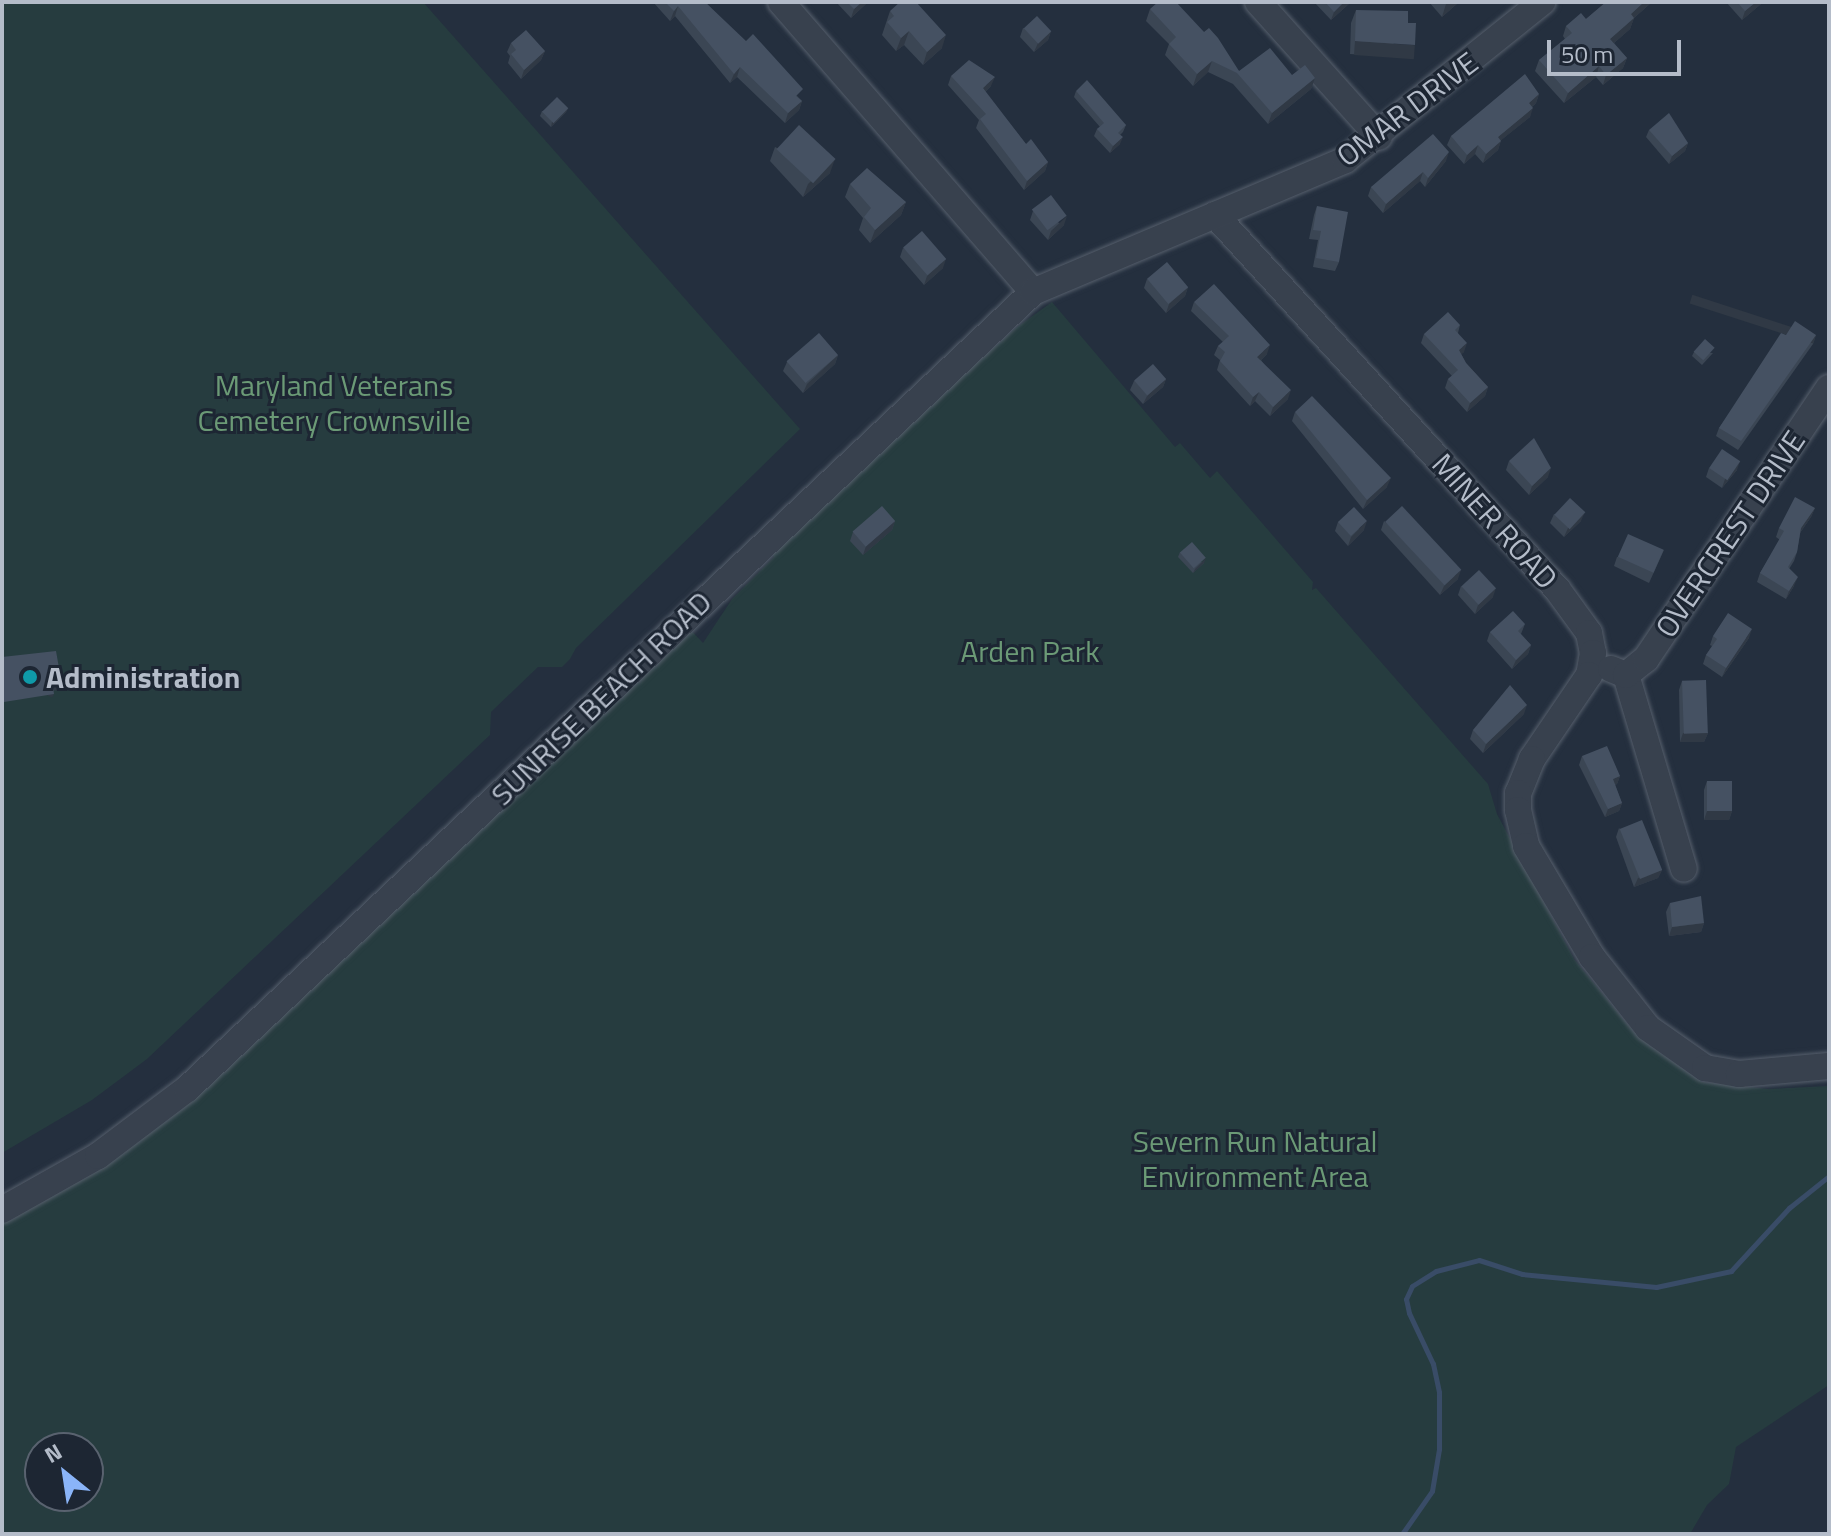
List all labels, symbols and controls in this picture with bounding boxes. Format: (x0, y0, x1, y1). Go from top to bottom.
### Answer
scale bar (1551, 24, 1685, 74)
text: 50 m (1561, 36, 1613, 72)
street label: OMAR DRIVE (1329, 44, 1485, 174)
park label: Maryland Veterans Cemetery Crownsville (197, 367, 471, 438)
street label: OVERCREST DRIVE (1648, 424, 1812, 644)
street label: MINER ROAD (1425, 446, 1565, 596)
street label: SUNRISE BEACH ROAD (483, 584, 719, 812)
park label: Arden Park (960, 633, 1100, 669)
place label: Administration (46, 659, 240, 695)
marker: Administration (21, 668, 39, 686)
park label: Severn Run Natural Environment Area (1133, 1123, 1377, 1194)
north arrow (24, 1432, 104, 1512)
text: N (38, 1434, 68, 1471)

